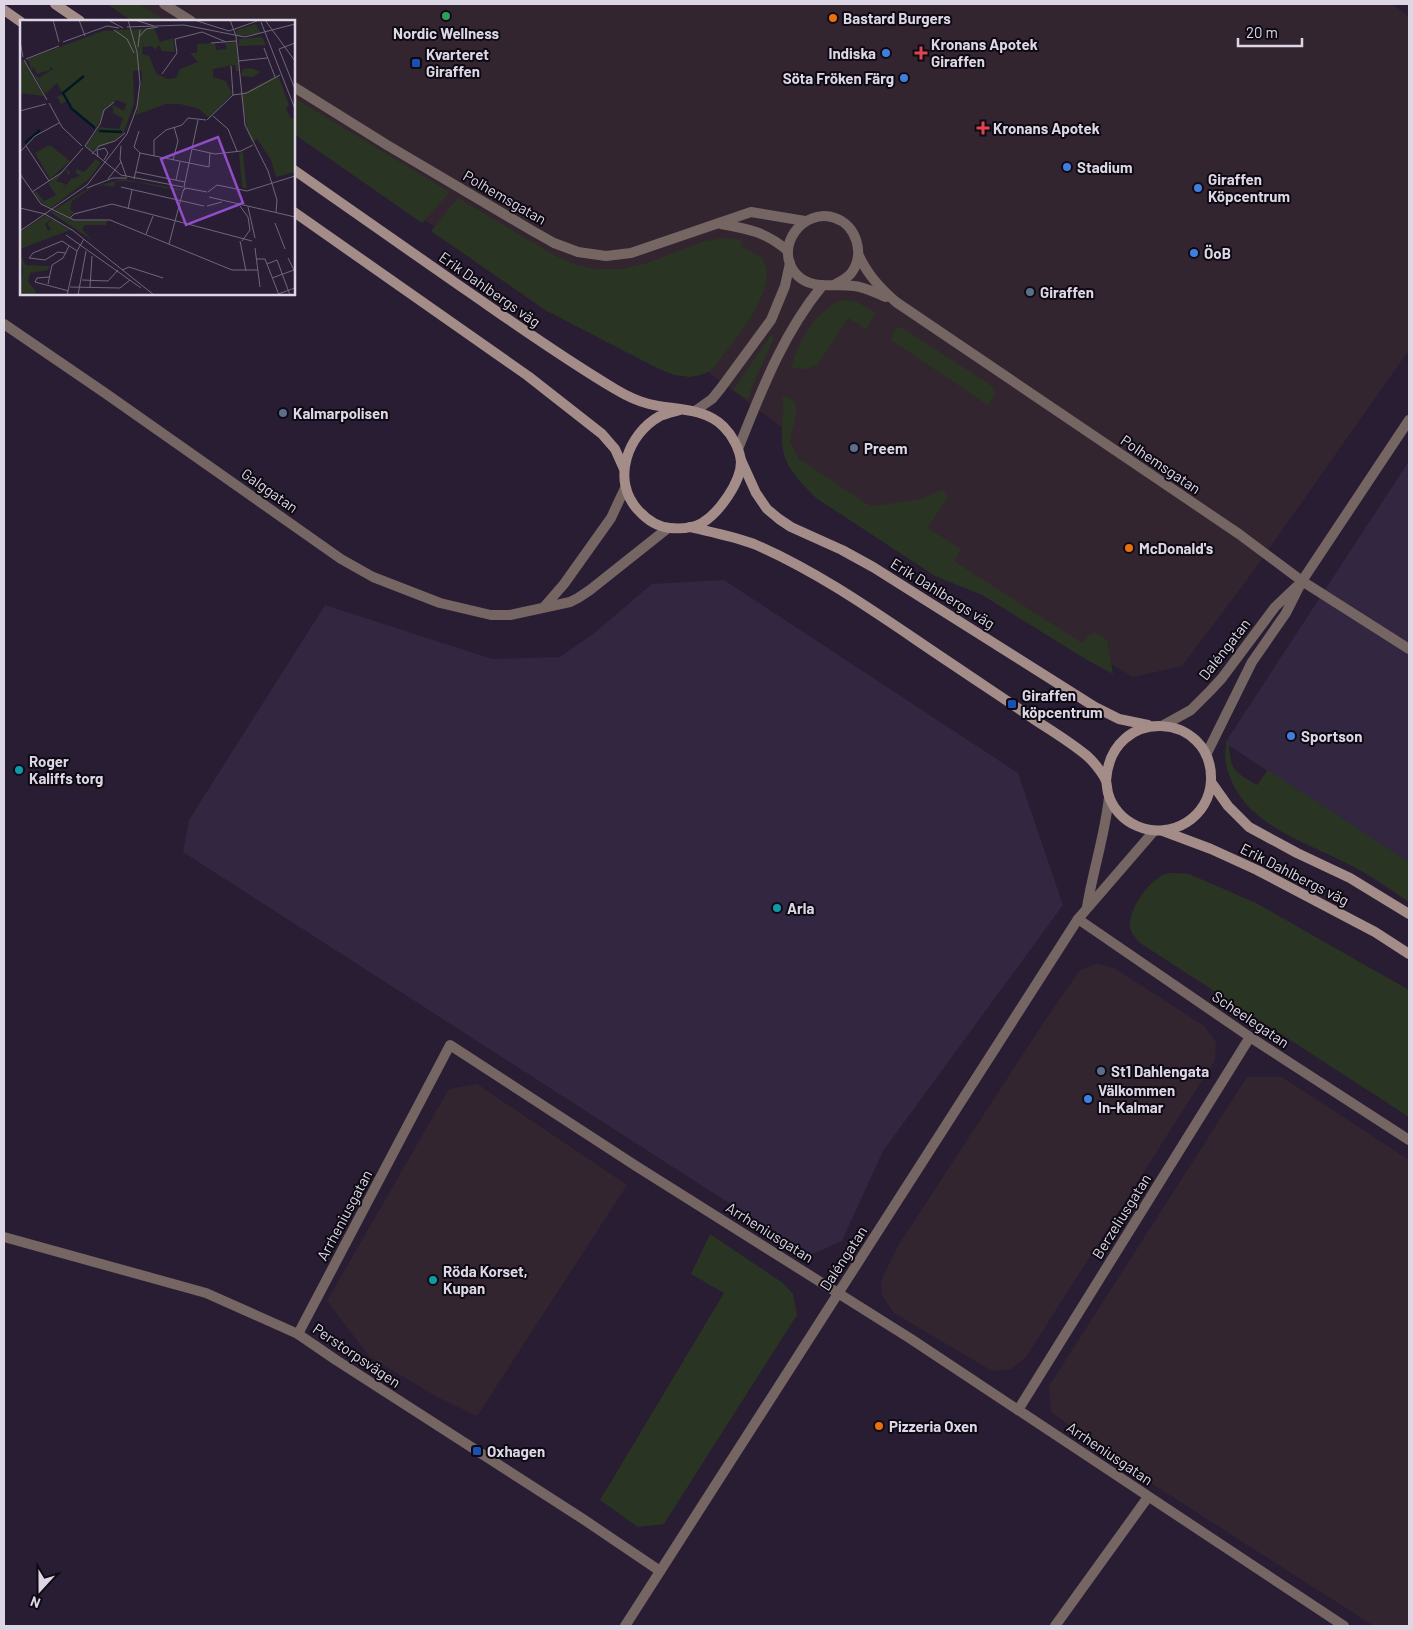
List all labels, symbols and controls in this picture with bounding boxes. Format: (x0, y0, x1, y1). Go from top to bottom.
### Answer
place label: Bastard Burgers (843, 9, 951, 27)
marker: Nordic Wellness (440, 10, 452, 22)
marker: Bastard Burgers (827, 12, 839, 24)
scale bar (1238, 15, 1302, 47)
inset map (20, 20, 295, 295)
text: 20 m (1246, 23, 1278, 41)
place label: Nordic Wellness (393, 24, 500, 42)
place label: Kronans Apotek Giraffen (931, 35, 1038, 70)
place label: Indiska (828, 44, 876, 62)
place label: Kvarteret Giraffen (426, 45, 489, 80)
marker: Indiska (880, 47, 892, 59)
marker: Kronans Apotek Giraffen (915, 47, 927, 59)
marker: Kvarteret Giraffen (410, 57, 422, 69)
place label: Söta Fröken Färg (783, 69, 894, 87)
marker: Söta Fröken Färg (898, 72, 910, 84)
place label: Kronans Apotek (993, 119, 1100, 137)
marker: Kronans Apotek (977, 122, 989, 134)
place label: Stadium (1077, 158, 1133, 176)
marker: Stadium (1061, 161, 1073, 173)
street label: Polhemsgatan (460, 166, 550, 228)
place label: Giraffen Köpcentrum (1208, 170, 1290, 205)
marker: Giraffen Köpcentrum (1192, 182, 1204, 194)
place label: ÖoB (1204, 244, 1231, 262)
street label: Erik Dahlbergs väg (436, 247, 544, 331)
marker: ÖoB (1188, 247, 1200, 259)
place label: Giraffen (1040, 283, 1094, 301)
marker: Giraffen (1024, 286, 1036, 298)
place label: Kalmarpolisen (293, 404, 388, 422)
marker: Kalmarpolisen (277, 407, 289, 419)
street label: Polhemsgatan (1118, 431, 1204, 497)
place label: Preem (864, 439, 907, 457)
marker: Preem (848, 442, 860, 454)
street label: Galggatan (238, 464, 302, 516)
place label: McDonald's (1139, 539, 1214, 557)
marker: McDonald's (1123, 542, 1135, 554)
street label: Erik Dahlbergs väg (888, 554, 998, 632)
street label: Daléngatan (1194, 615, 1254, 683)
place label: Giraffen köpcentrum (1022, 686, 1103, 721)
marker: Giraffen köpcentrum (1006, 698, 1018, 710)
place label: Sportson (1301, 727, 1362, 745)
marker: Sportson (1285, 730, 1297, 742)
place label: Roger Kaliffs torg (29, 752, 103, 787)
marker: Roger Kaliffs torg (13, 764, 25, 776)
street label: Erik Dahlbergs väg (1238, 839, 1352, 909)
place label: Arla (787, 899, 814, 917)
marker: Arla (771, 902, 783, 914)
street label: Scheelegatan (1209, 987, 1293, 1051)
place label: St1 Dahlengata (1111, 1062, 1209, 1080)
marker: St1 Dahlengata (1095, 1065, 1107, 1077)
place label: Välkommen In-Kalmar (1098, 1081, 1175, 1116)
marker: Välkommen In-Kalmar (1082, 1093, 1094, 1105)
street label: Arrheniusgatan (313, 1167, 375, 1263)
street label: Berzeliusgatan (1088, 1170, 1154, 1262)
street label: Arrheniusgatan (723, 1198, 817, 1266)
street label: Daléngatan (816, 1222, 870, 1294)
place label: Röda Korset, Kupan (443, 1262, 528, 1297)
marker: Röda Korset, Kupan (427, 1274, 439, 1286)
street label: Perstorpsvägen (310, 1319, 404, 1391)
place label: Pizzeria Oxen (889, 1417, 978, 1435)
street label: Arrheniusgatan (1064, 1418, 1156, 1488)
marker: Pizzeria Oxen (873, 1420, 885, 1432)
place label: Oxhagen (487, 1442, 545, 1460)
marker: Oxhagen (471, 1445, 483, 1457)
north arrow (15, 1565, 65, 1615)
text: N (28, 1593, 43, 1612)

